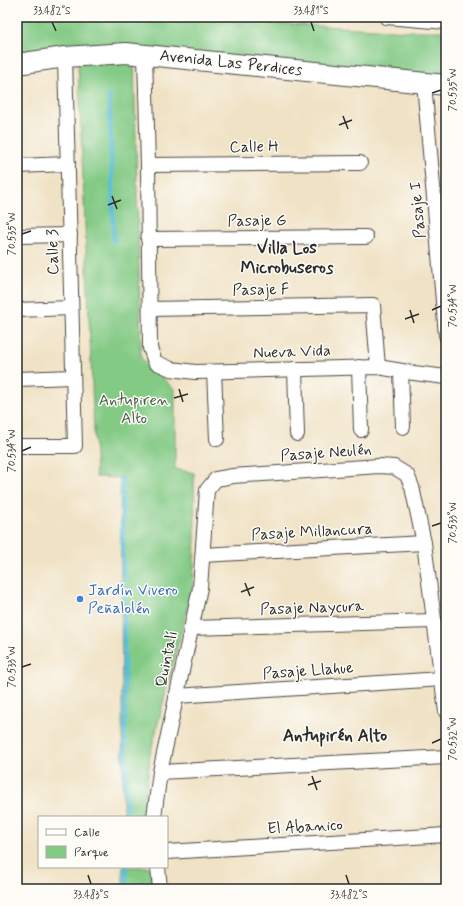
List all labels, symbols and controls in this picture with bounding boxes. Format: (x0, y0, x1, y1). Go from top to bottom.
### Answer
text: 33.482°S (33, 4, 71, 18)
text: 33.481°S (293, 4, 329, 18)
street label: Avenida Las Perdices (159, 45, 303, 81)
text: 70.535°W (446, 69, 460, 111)
street label: Calle H (229, 136, 279, 158)
street label: Pasaje I (405, 181, 431, 239)
street label: Pasaje G (227, 210, 287, 232)
text: 70.535°W (5, 213, 19, 255)
street label: Calle 3 (42, 229, 64, 275)
district label: Villa Los Microbuseros (241, 237, 334, 279)
street label: Pasaje F (232, 279, 290, 301)
text: 70.534°W (446, 285, 460, 327)
street label: Nueva Vida (253, 340, 331, 364)
park label: Antupiren Alto (99, 390, 170, 429)
text: 70.534°W (5, 430, 19, 472)
street label: Pasaje Neulén (280, 439, 372, 467)
text: 70.533°W (446, 503, 460, 543)
street label: Pasaje Millancura (251, 518, 373, 546)
place label: Jardín Vivero Peñalolén (88, 580, 178, 619)
marker: Jardín Vivero Peñalolén (75, 594, 85, 604)
street label: Pasaje Naycura (260, 596, 365, 620)
street label: Quintalí (151, 629, 183, 689)
text: 70.533°W (5, 647, 19, 687)
street label: Pasaje Llahue (262, 657, 355, 685)
text: 70.532°W (446, 718, 460, 760)
district label: Antupirén Alto (283, 725, 387, 747)
street label: El Abanico (267, 815, 343, 839)
legend (38, 816, 168, 868)
text: Calle (74, 825, 100, 841)
text: Parque (74, 845, 109, 861)
text: 33.483°S (73, 888, 109, 902)
text: 33.482°S (330, 888, 368, 902)

